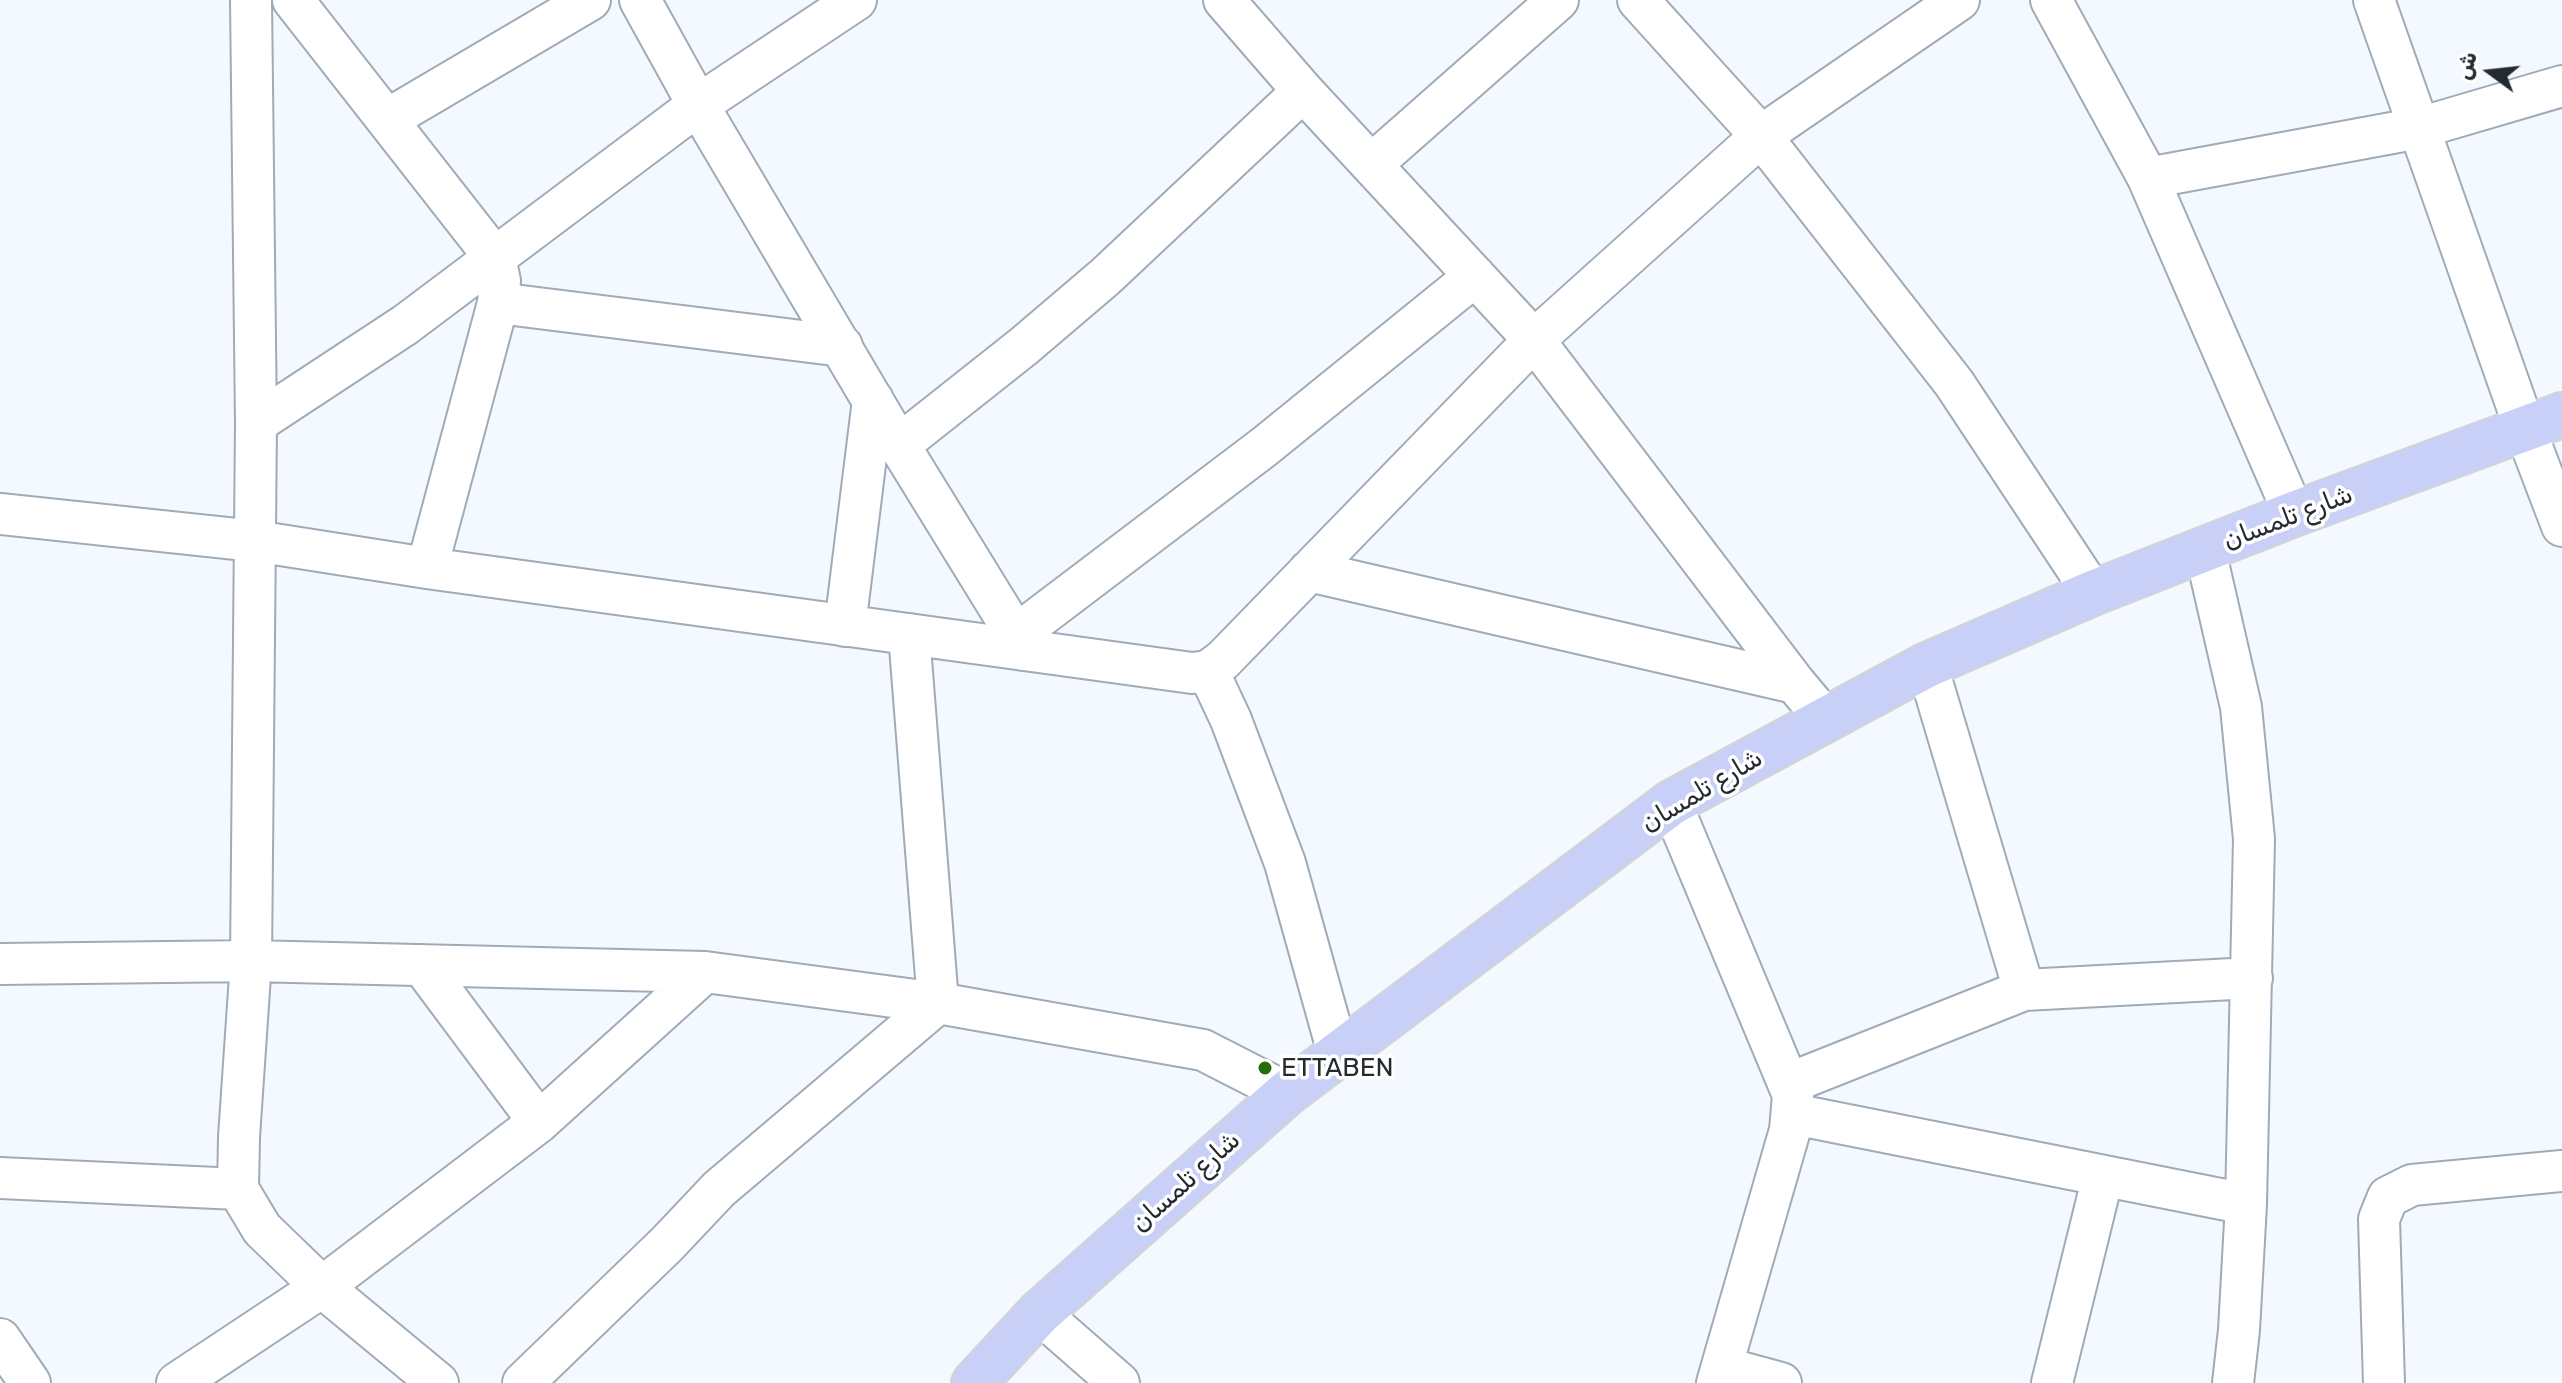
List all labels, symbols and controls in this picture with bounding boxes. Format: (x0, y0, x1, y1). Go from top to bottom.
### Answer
north arrow (2450, 32, 2530, 112)
text: ش (2450, 49, 2483, 83)
street label: شارع تلمسان (2219, 479, 2357, 557)
street label: شارع تلمسان (1636, 743, 1768, 839)
place label: ETTABEN (1281, 1052, 1394, 1084)
marker: ETTABEN (1256, 1059, 1274, 1077)
street label: شارع تلمسان (1125, 1125, 1247, 1239)

